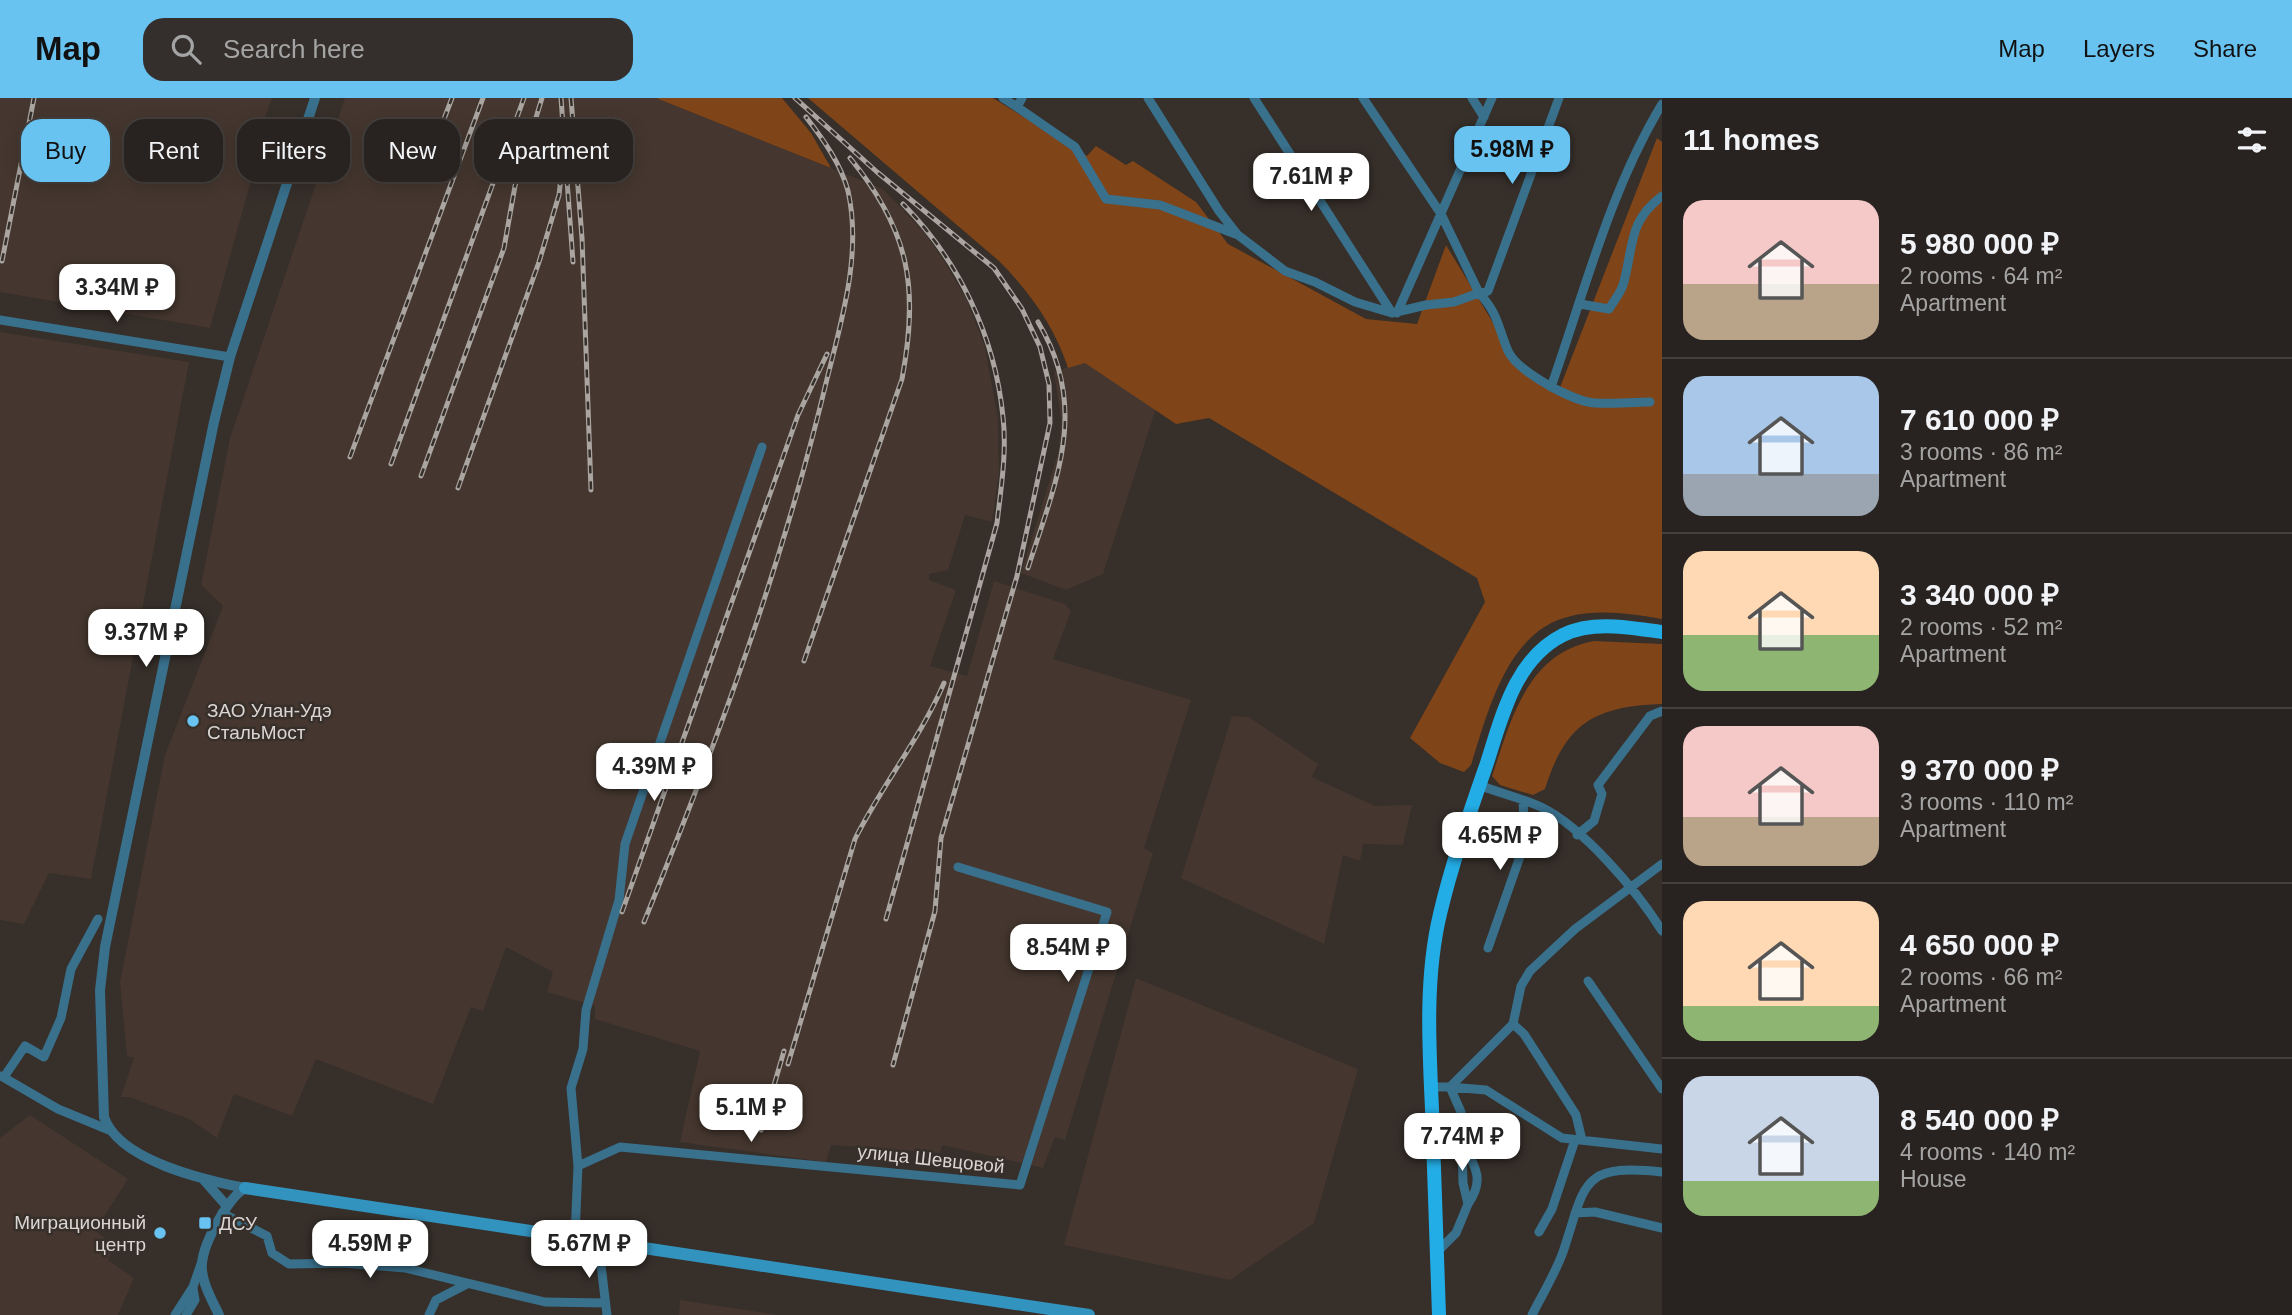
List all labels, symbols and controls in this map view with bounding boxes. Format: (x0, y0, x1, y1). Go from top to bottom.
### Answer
search box (143, 18, 633, 81)
text: Map (35, 30, 101, 67)
icon: search (167, 30, 205, 68)
text: Search here (223, 34, 365, 64)
text: Map (1998, 35, 2045, 62)
text: Layers (2083, 35, 2155, 62)
text: Share (2193, 35, 2257, 62)
chip: Buy (21, 119, 110, 182)
chip: Rent (124, 119, 223, 182)
chip: Filters (237, 119, 350, 182)
chip: New (364, 119, 460, 182)
chip: Apartment (474, 119, 633, 182)
icon: filters (2233, 121, 2271, 159)
text: 11 homes (1683, 123, 1820, 156)
pin: 5.98M ₽ (1447, 126, 1577, 186)
text: 5.98M ₽ (1470, 136, 1554, 162)
pin: 7.61M ₽ (1246, 153, 1376, 213)
text: 7.61M ₽ (1269, 163, 1353, 189)
text: 5 980 000 ₽ (1900, 227, 2059, 260)
icon: home (1739, 228, 1823, 312)
text: 2 rooms · 64 m² (1900, 263, 2062, 289)
pin: 3.34M ₽ (52, 264, 182, 324)
text: 3.34M ₽ (75, 274, 159, 300)
text: Apartment (1900, 290, 2006, 316)
text: 7 610 000 ₽ (1900, 403, 2059, 436)
icon: home (1739, 404, 1823, 488)
text: 3 rooms · 86 m² (1900, 439, 2062, 465)
text: Apartment (1900, 466, 2006, 492)
text: 3 340 000 ₽ (1900, 578, 2059, 611)
icon: home (1739, 579, 1823, 663)
pin: 9.37M ₽ (81, 610, 211, 669)
text: 2 rooms · 52 m² (1900, 614, 2062, 640)
text: 9.37M ₽ (104, 619, 188, 645)
text: Apartment (1900, 641, 2006, 667)
place label: ЗАО Улан-Удэ СтальМост (207, 700, 332, 743)
marker: ЗАО Улан-Удэ СтальМост (185, 713, 201, 729)
pin: 4.39M ₽ (589, 744, 719, 803)
text: 4.39M ₽ (612, 753, 696, 779)
text: 9 370 000 ₽ (1900, 753, 2059, 786)
icon: home (1739, 754, 1823, 838)
text: 3 rooms · 110 m² (1900, 789, 2073, 815)
pin: 4.65M ₽ (1435, 812, 1565, 872)
text: Apartment (1900, 816, 2006, 842)
text: 4.65M ₽ (1458, 822, 1542, 848)
pin: 8.54M ₽ (1003, 924, 1133, 984)
text: 4 650 000 ₽ (1900, 928, 2059, 961)
icon: home (1739, 929, 1823, 1013)
text: 8.54M ₽ (1026, 934, 1110, 960)
text: 2 rooms · 66 m² (1900, 964, 2062, 990)
text: Apartment (1900, 991, 2006, 1017)
pin: 5.1M ₽ (694, 1084, 808, 1144)
text: 5.1M ₽ (716, 1094, 786, 1120)
text: 8 540 000 ₽ (1900, 1103, 2059, 1136)
icon: home (1739, 1104, 1823, 1188)
pin: 7.74M ₽ (1397, 1114, 1527, 1173)
text: 7.74M ₽ (1420, 1123, 1504, 1149)
text: 4 rooms · 140 m² (1900, 1139, 2075, 1165)
street label: улица Шевцовой (856, 1141, 1006, 1177)
text: House (1900, 1166, 1966, 1192)
place label: Миграционный центр (14, 1212, 146, 1255)
place label: ДСУ (219, 1213, 258, 1234)
marker: ДСУ (197, 1215, 213, 1231)
pin: 4.59M ₽ (305, 1220, 435, 1280)
pin: 5.67M ₽ (524, 1220, 654, 1280)
marker: Миграционный центр (152, 1225, 168, 1241)
text: 4.59M ₽ (328, 1230, 412, 1256)
text: 5.67M ₽ (547, 1230, 631, 1256)

